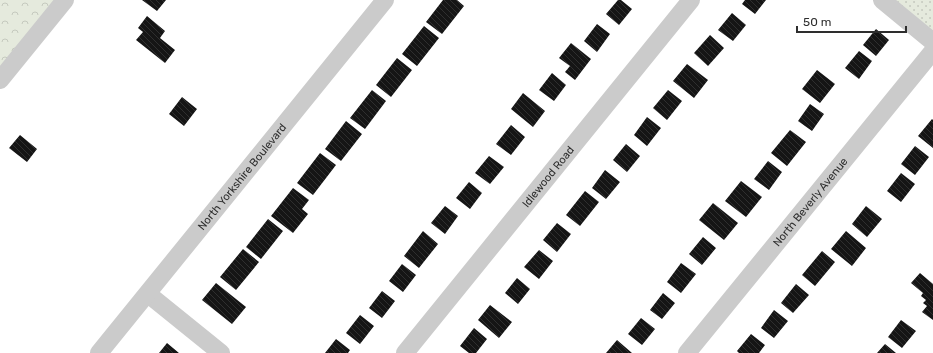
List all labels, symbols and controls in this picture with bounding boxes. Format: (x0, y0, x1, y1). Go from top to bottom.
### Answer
scale bar (797, 8, 906, 34)
text: 50 m (803, 15, 831, 29)
street label: North Yorkshire Boulevard (195, 121, 289, 233)
street label: Idlewood Road (519, 143, 577, 210)
street label: North Beverly Avenue (770, 155, 850, 249)

